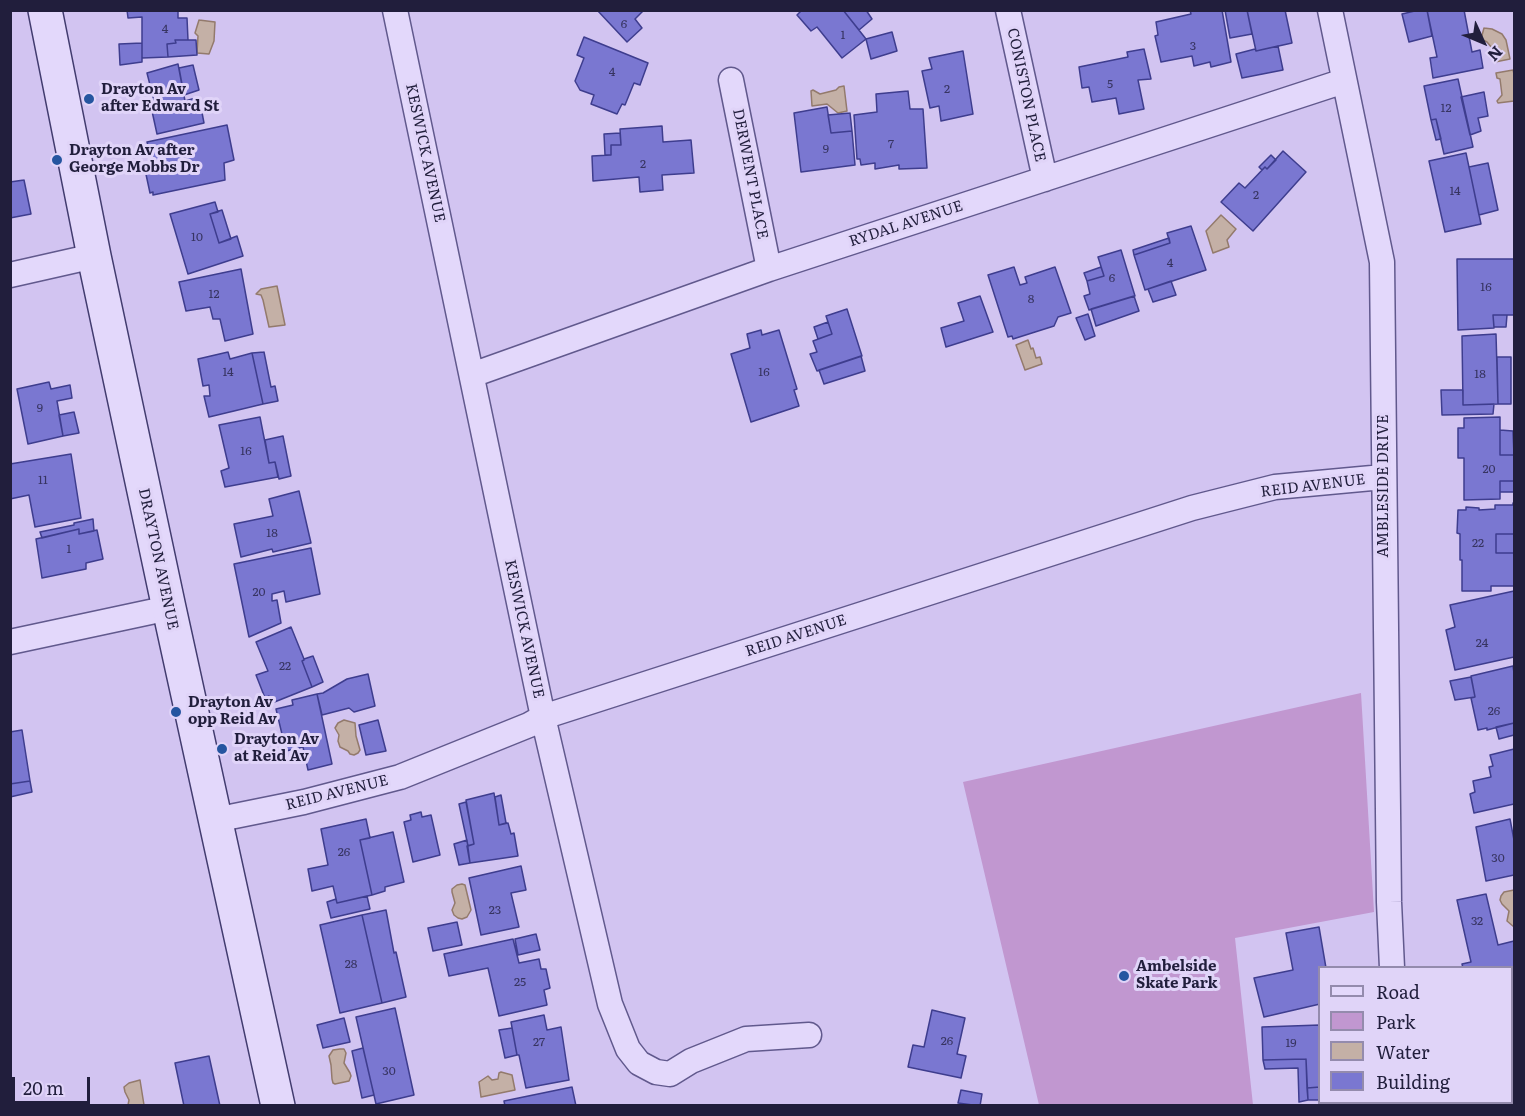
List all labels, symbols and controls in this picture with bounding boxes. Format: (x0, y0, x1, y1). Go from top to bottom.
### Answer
north arrow (1453, 12, 1513, 72)
house number: 6 (621, 17, 627, 31)
house number: 4 (162, 22, 168, 36)
street label: CONISTON PLACE (1003, 26, 1049, 164)
house number: 1 (841, 28, 845, 42)
house number: 3 (1190, 39, 1196, 53)
text: N (1483, 41, 1509, 68)
house number: 4 (609, 65, 615, 79)
house number: 5 (1107, 77, 1113, 91)
place label: Drayton Av after Edward St (101, 81, 219, 116)
street label: KESWICK AVENUE (401, 82, 449, 224)
house number: 2 (944, 82, 950, 96)
marker: Drayton Av after Edward St (82, 92, 96, 106)
house number: 12 (1441, 101, 1451, 115)
street label: DERWENT PLACE (729, 107, 771, 241)
house number: 7 (888, 137, 894, 151)
place label: Drayton Av after George Mobbs Dr (69, 142, 200, 177)
house number: 9 (823, 142, 829, 156)
marker: Drayton Av after George Mobbs Dr (50, 153, 64, 167)
house number: 2 (640, 157, 646, 171)
house number: 14 (1449, 184, 1461, 198)
house number: 2 (1253, 188, 1259, 202)
street label: RYDAL AVENUE (847, 197, 965, 251)
house number: 10 (191, 230, 203, 244)
house number: 4 (1167, 256, 1173, 270)
house number: 6 (1109, 271, 1115, 285)
house number: 16 (1480, 280, 1492, 294)
house number: 12 (209, 287, 219, 301)
house number: 8 (1028, 292, 1034, 306)
house number: 14 (222, 365, 234, 379)
house number: 16 (758, 365, 770, 379)
house number: 18 (1474, 367, 1486, 381)
house number: 9 (37, 401, 43, 415)
street label: AMBLESIDE DRIVE (1375, 414, 1393, 558)
house number: 16 (240, 444, 252, 458)
house number: 20 (1482, 462, 1496, 476)
street label: REID AVENUE (1260, 471, 1366, 501)
house number: 11 (38, 473, 48, 487)
street label: DRAYTON AVENUE (134, 486, 182, 632)
house number: 18 (266, 526, 278, 540)
house number: 22 (1472, 536, 1484, 550)
house number: 1 (67, 542, 71, 556)
street label: KESWICK AVENUE (500, 558, 548, 700)
house number: 20 (252, 585, 266, 599)
street label: REID AVENUE (743, 611, 849, 661)
house number: 24 (1476, 636, 1488, 650)
house number: 22 (279, 659, 291, 673)
place label: Drayton Av opp Reid Av (188, 694, 277, 729)
house number: 26 (1488, 704, 1500, 718)
marker: Drayton Av opp Reid Av (169, 705, 183, 719)
place label: Drayton Av at Reid Av (234, 731, 319, 766)
marker: Drayton Av at Reid Av (215, 742, 229, 756)
street label: REID AVENUE (284, 772, 390, 814)
house number: 26 (338, 845, 350, 859)
house number: 30 (1491, 851, 1505, 865)
house number: 23 (489, 903, 501, 917)
house number: 32 (1471, 914, 1483, 928)
house number: 28 (345, 957, 357, 971)
place label: Ambelside Skate Park (1136, 958, 1218, 993)
legend (1318, 966, 1513, 1104)
marker: Ambelside Skate Park (1117, 969, 1131, 983)
house number: 25 (514, 975, 526, 989)
text: Road (1376, 978, 1420, 1005)
text: Park (1376, 1008, 1415, 1035)
house number: 26 (941, 1034, 953, 1048)
house number: 27 (533, 1035, 545, 1049)
house number: 19 (1285, 1036, 1297, 1050)
text: Water (1376, 1038, 1429, 1065)
house number: 30 (382, 1064, 396, 1078)
scale bar (15, 1065, 93, 1103)
text: Building (1376, 1068, 1450, 1095)
text: 20 m (23, 1074, 64, 1101)

